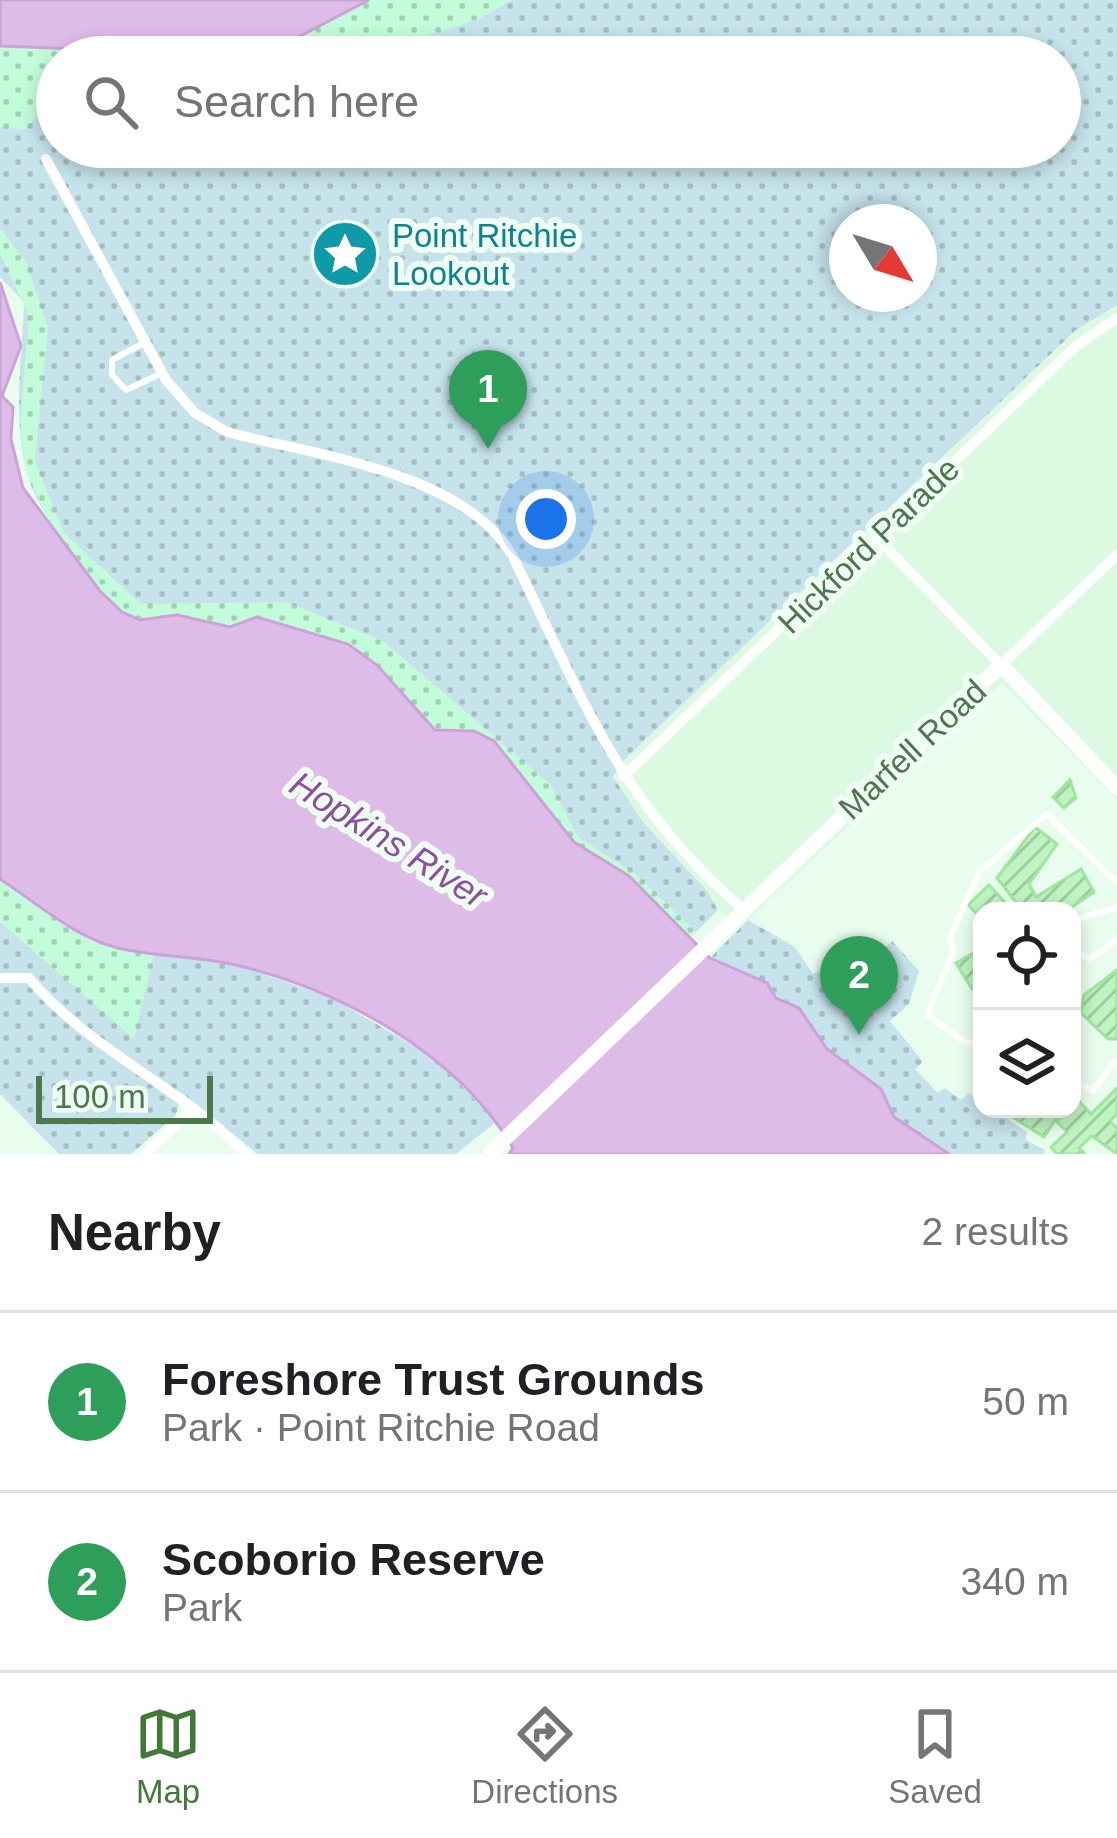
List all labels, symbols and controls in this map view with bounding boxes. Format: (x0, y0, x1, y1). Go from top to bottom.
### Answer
search box (36, 36, 1081, 168)
icon: search (78, 69, 144, 135)
text: Search here (174, 76, 419, 127)
north arrow (829, 204, 937, 312)
place label: Point Ritchie Lookout (392, 217, 577, 292)
place icon: Point Ritchie Lookout (310, 219, 380, 289)
pin: 1 (449, 350, 527, 449)
street label: Hickford Parade (770, 450, 966, 641)
your location (516, 489, 576, 549)
street label: Marfell Road (831, 672, 993, 827)
water label: Hopkins River (283, 763, 496, 917)
map controls (973, 902, 1081, 1118)
button: locate (973, 902, 1081, 1010)
pin: 2 (820, 936, 898, 1035)
button: layers (973, 1010, 1081, 1118)
scale bar (36, 1070, 213, 1123)
text: 100 m (54, 1078, 146, 1115)
text: Nearby (48, 1204, 221, 1261)
text: 2 results (922, 1210, 1069, 1253)
text: Foreshore Trust Grounds (162, 1354, 705, 1405)
text: 1 (76, 1380, 98, 1423)
text: 50 m (982, 1380, 1069, 1423)
text: Park · Point Ritchie Road (162, 1406, 600, 1449)
text: Scoborio Reserve (162, 1534, 545, 1585)
text: 2 (76, 1560, 98, 1603)
text: 340 m (961, 1560, 1069, 1603)
text: Park (162, 1586, 242, 1629)
tab: Map (135, 1701, 201, 1811)
tab: Directions (471, 1701, 618, 1811)
tab: Saved (888, 1701, 982, 1811)

